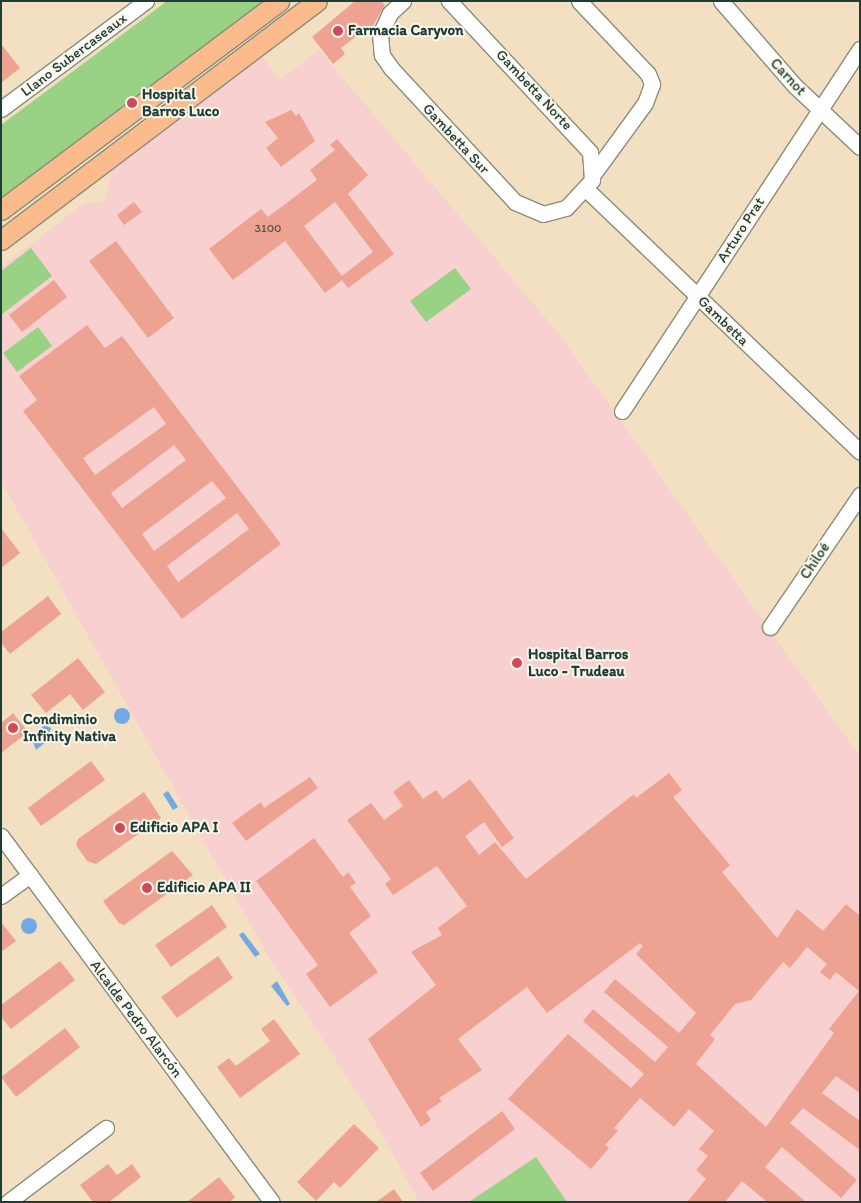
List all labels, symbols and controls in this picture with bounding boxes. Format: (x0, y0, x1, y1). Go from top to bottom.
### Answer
street label: Llano Subercaseaux (18, 9, 130, 101)
place label: Farmacia Caryvon (348, 22, 464, 40)
marker: Farmacia Caryvon (332, 25, 344, 37)
street label: Gambetta Norte (492, 46, 576, 134)
street label: Carnot (766, 55, 810, 99)
place label: Hospital Barros Luco (142, 85, 219, 120)
marker: Hospital Barros Luco (126, 97, 138, 109)
street label: Gambetta Sur (419, 100, 493, 178)
street label: Arturo Prat (713, 194, 769, 266)
house number: 3100 (255, 222, 281, 236)
street label: Gambetta (694, 292, 752, 350)
street label: Chiloé (796, 539, 834, 583)
place label: Hospital Barros Luco - Trudeau (528, 645, 628, 680)
marker: Hospital Barros Luco - Trudeau (510, 656, 524, 670)
place label: Condiminio Infinity Nativa (23, 710, 117, 745)
marker: Condiminio Infinity Nativa (7, 722, 19, 734)
place label: Edificio APA I (130, 819, 218, 837)
marker: Edificio APA I (114, 822, 126, 834)
place label: Edificio APA II (157, 879, 249, 897)
marker: Edificio APA II (141, 882, 153, 894)
street label: Alcalde Pedro Alarcón (86, 957, 186, 1081)

